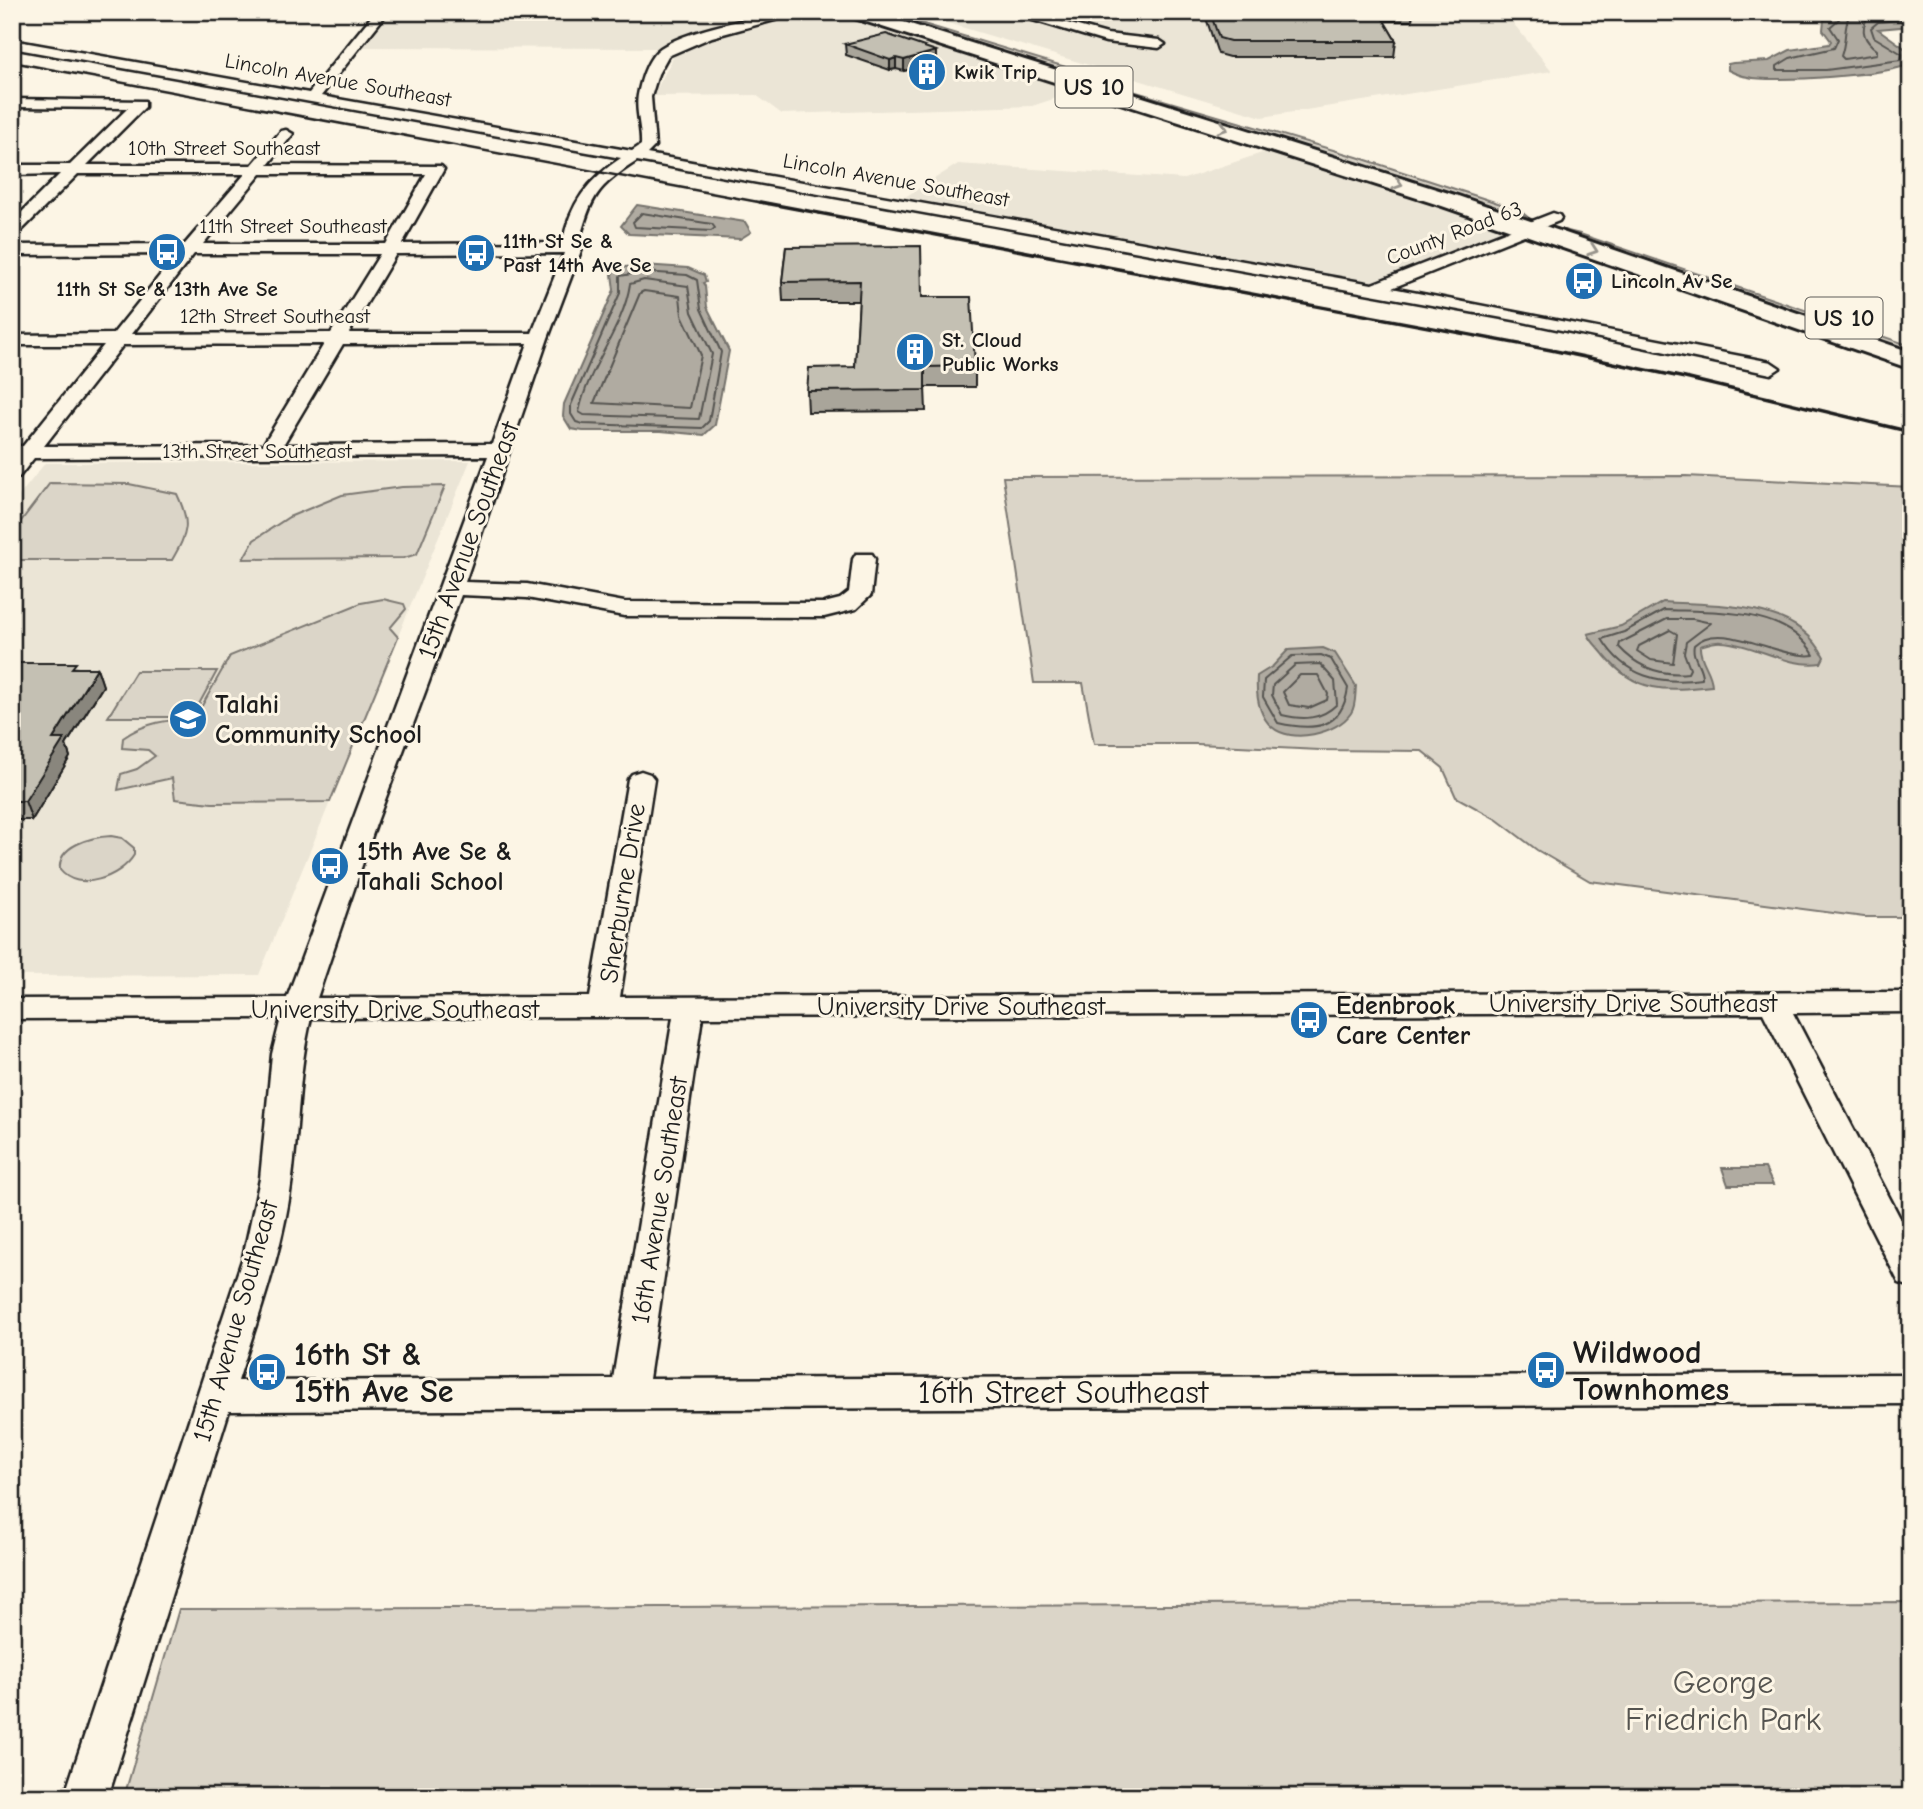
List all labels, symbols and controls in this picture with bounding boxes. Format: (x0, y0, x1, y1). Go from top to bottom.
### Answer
street label: Lincoln Avenue Southeast (223, 48, 454, 112)
building icon: Kwik Trip (906, 51, 948, 93)
place label: Kwik Trip (954, 60, 1037, 84)
road number: US 10 (1056, 66, 1132, 108)
one-way arrow (1217, 120, 1229, 134)
street label: 10th Street Southeast (128, 136, 321, 160)
street label: Lincoln Avenue Southeast (781, 148, 1012, 212)
one-way arrow (1392, 176, 1404, 190)
street label: County Road 63 (1383, 196, 1525, 270)
street label: 11th Street Southeast (199, 214, 388, 238)
place label: 11th St Se & Past 14th Ave Se (503, 229, 652, 277)
bus stop icon: 11th St Se & 13th Ave Se (146, 231, 188, 273)
bus stop icon: 11th St Se & Past 14th Ave Se (455, 232, 497, 274)
one-way arrow (1586, 242, 1598, 256)
bus stop icon: Lincoln Av Se (1563, 260, 1605, 302)
place label: Lincoln Av Se (1611, 269, 1733, 293)
place label: 11th St Se & 13th Ave Se (56, 277, 278, 301)
road number: US 10 (1806, 298, 1882, 338)
street label: 12th Street Southeast (180, 304, 371, 328)
place label: St. Cloud Public Works (942, 328, 1058, 376)
building icon: St. Cloud Public Works (894, 331, 936, 373)
street label: 15th Avenue Southeast (412, 416, 526, 663)
street label: 13th Street Southeast (162, 439, 353, 463)
place label: Talahi Community School (215, 690, 422, 750)
school or university icon: Talahi Community School (167, 698, 209, 740)
street label: Sherburne Drive (594, 801, 652, 985)
place label: 15th Ave Se & Tahali School (357, 837, 512, 897)
bus stop icon: 15th Ave Se & Tahali School (309, 845, 351, 887)
street label: University Drive Southeast (1489, 989, 1779, 1019)
place label: Edenbrook Care Center (1336, 991, 1471, 1051)
street label: University Drive Southeast (817, 992, 1107, 1022)
street label: University Drive Southeast (251, 995, 541, 1025)
bus stop icon: Edenbrook Care Center (1288, 999, 1330, 1041)
street label: 16th Avenue Southeast (626, 1073, 695, 1326)
street label: 15th Avenue Southeast (187, 1196, 285, 1445)
place label: Wildwood Townhomes (1573, 1334, 1729, 1408)
place label: 16th St & 15th Ave Se (294, 1336, 453, 1410)
bus stop icon: Wildwood Townhomes (1525, 1349, 1567, 1391)
bus stop icon: 16th St & 15th Ave Se (246, 1351, 288, 1393)
street label: 16th Street Southeast (918, 1374, 1209, 1411)
park label: George Friedrich Park (1625, 1664, 1821, 1738)

